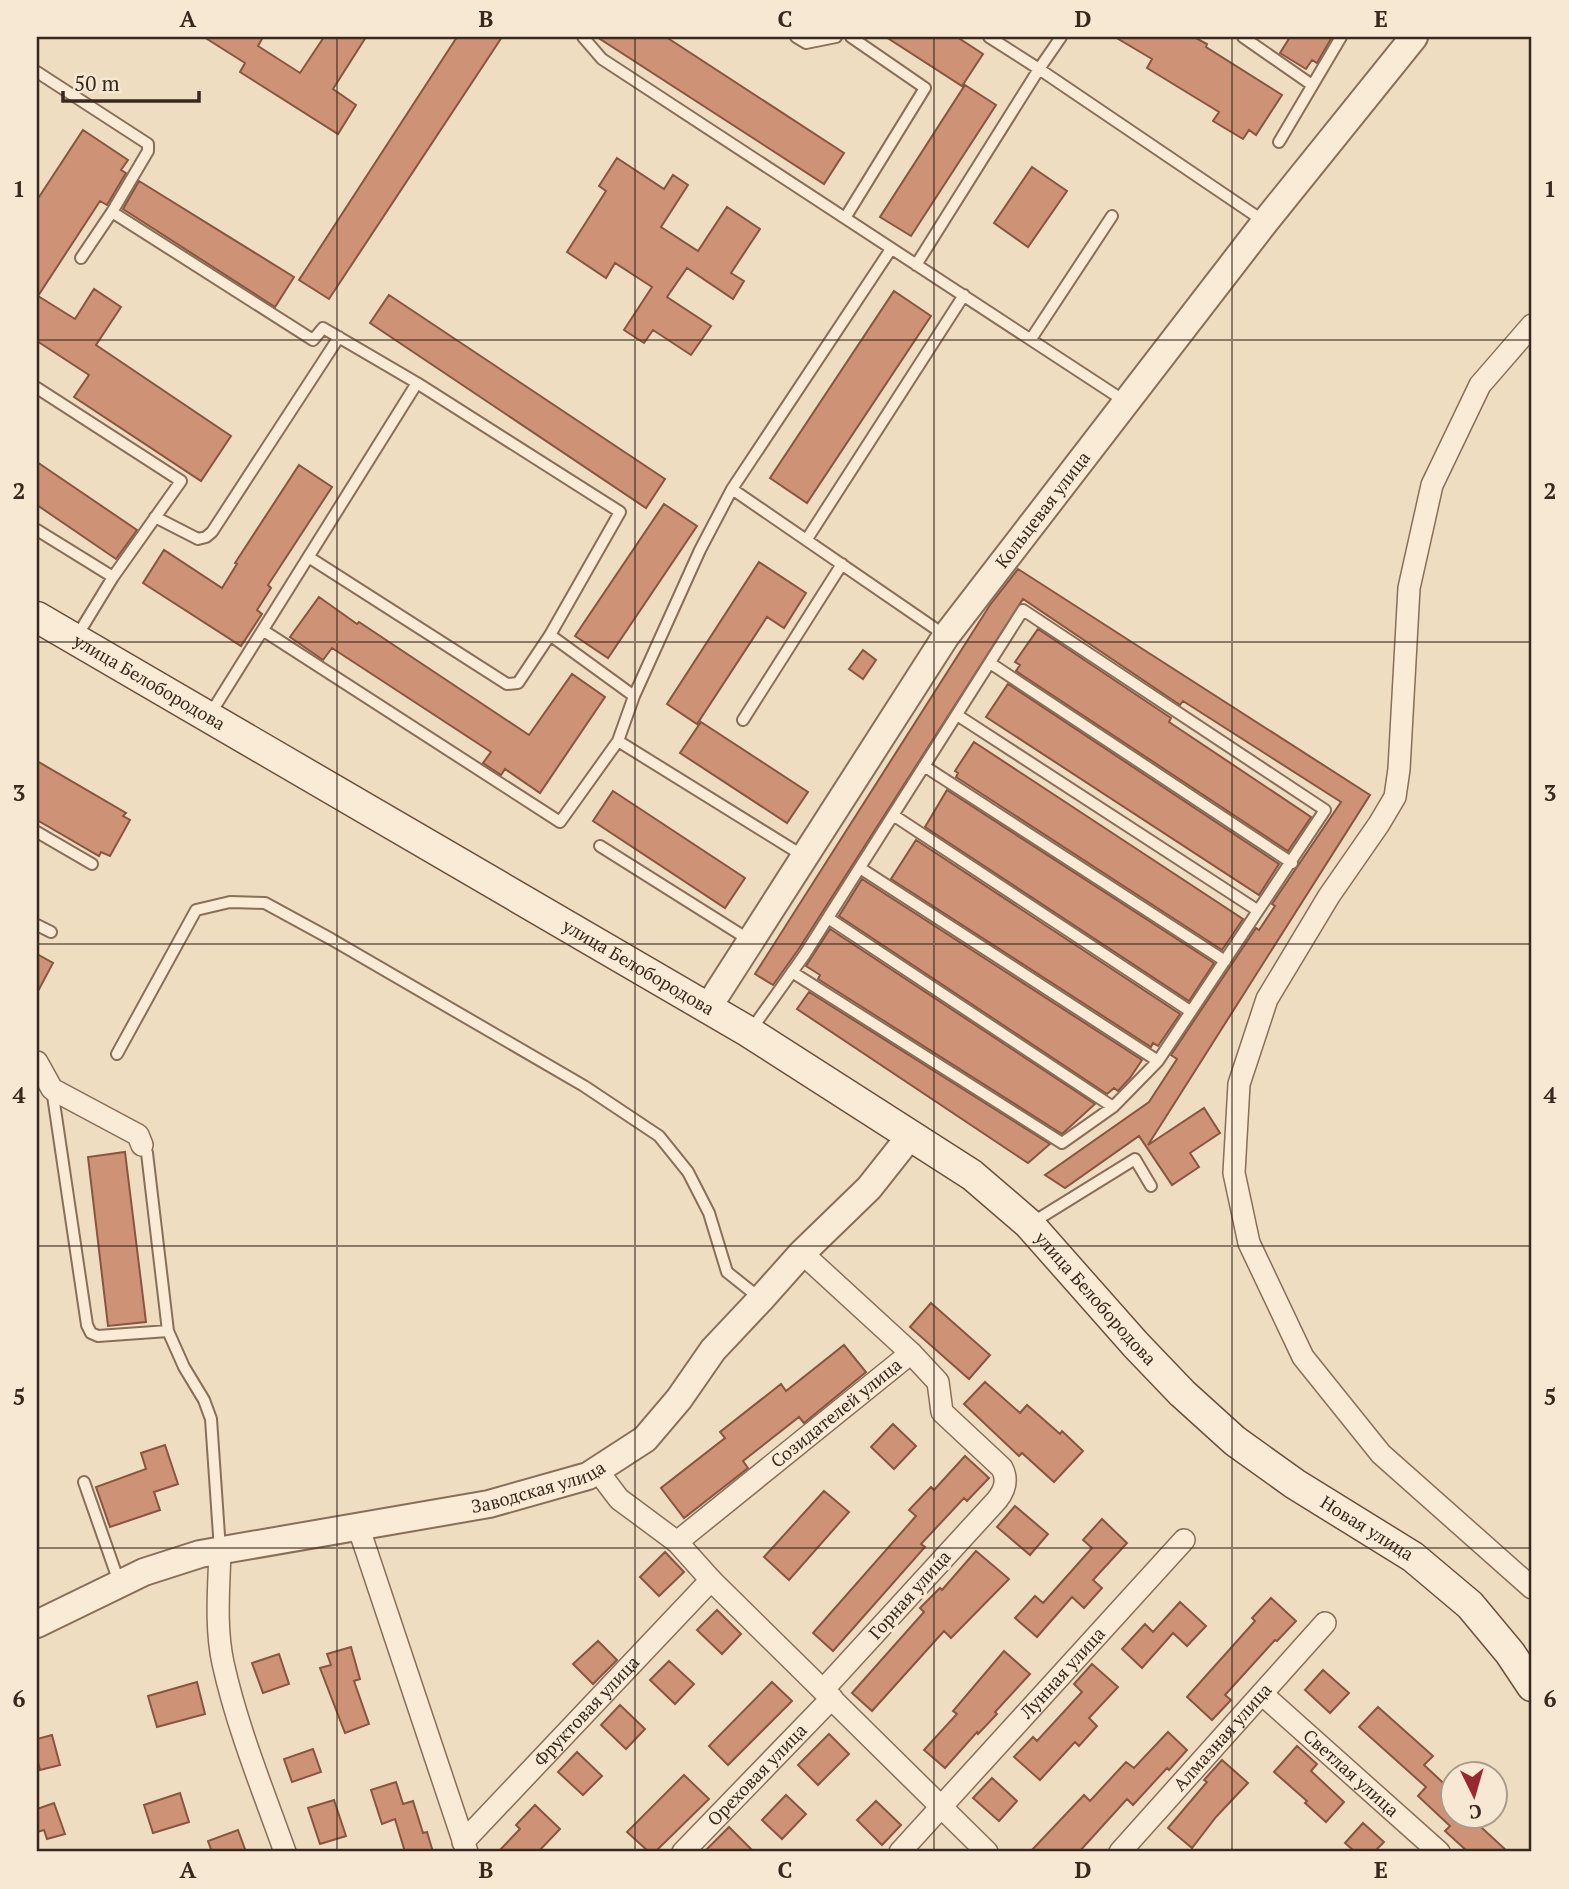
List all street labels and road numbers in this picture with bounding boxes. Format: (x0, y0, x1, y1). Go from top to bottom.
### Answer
street label: Кольцевая улица (989, 446, 1095, 573)
street label: улица Белобородова (69, 628, 230, 735)
street label: улица Белобородова (558, 913, 719, 1020)
street label: улица Белобородова (1029, 1225, 1162, 1370)
street label: Созидателей улица (765, 1352, 906, 1473)
street label: Заводская улица (469, 1455, 610, 1518)
street label: Новая улица (1316, 1490, 1418, 1565)
street label: Горная улица (863, 1545, 956, 1644)
street label: Лунная улица (1014, 1622, 1110, 1724)
street label: Фруктовая улица (528, 1650, 644, 1771)
street label: Алмазная улица (1167, 1678, 1276, 1796)
street label: Ореховая улица (702, 1718, 812, 1831)
street label: Светлая улица (1298, 1723, 1405, 1822)

